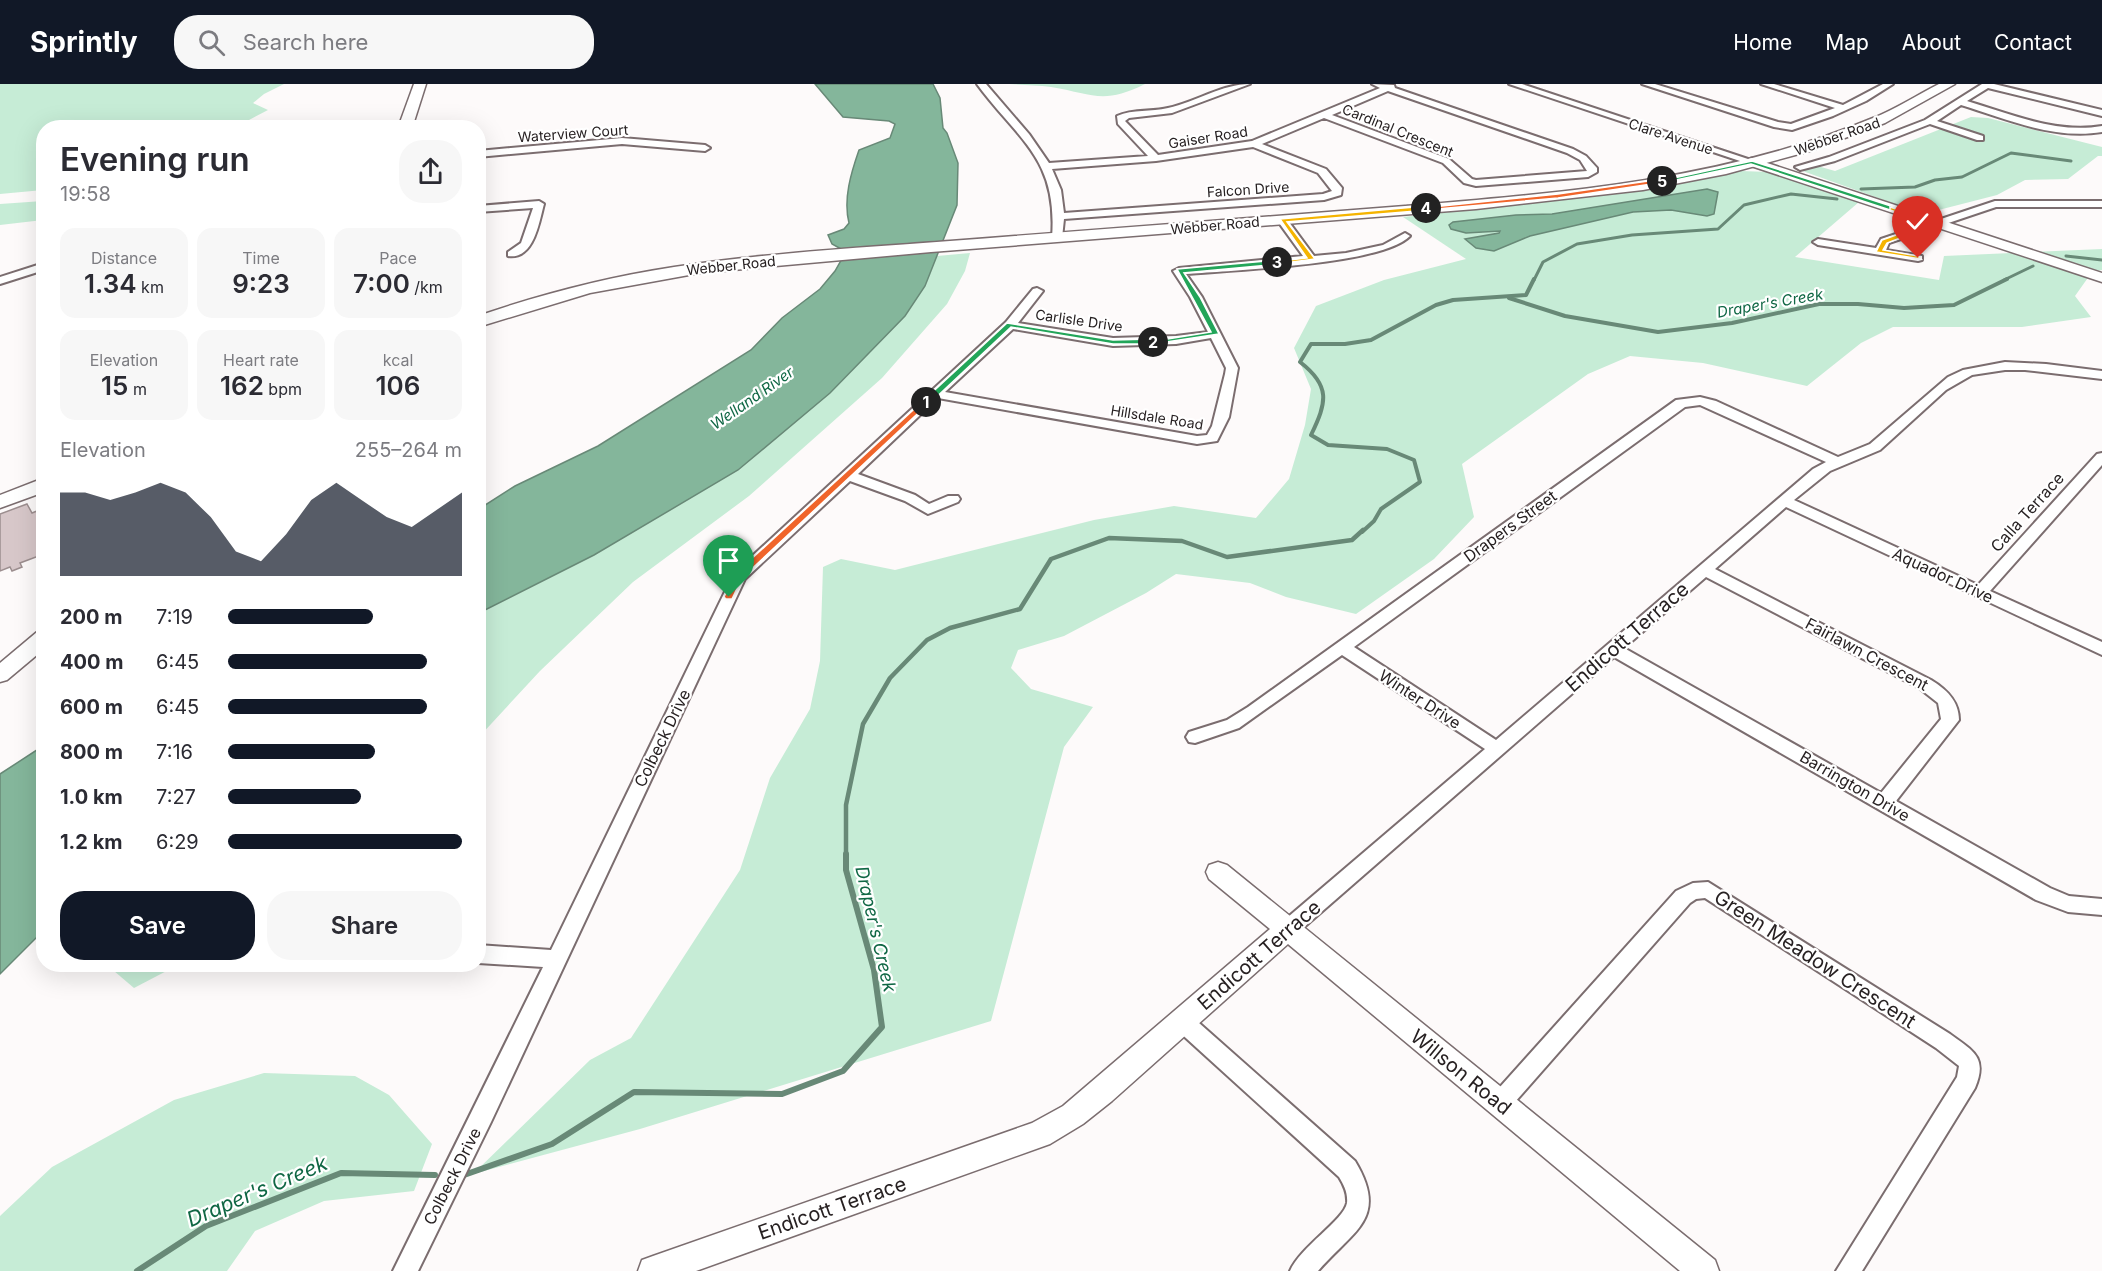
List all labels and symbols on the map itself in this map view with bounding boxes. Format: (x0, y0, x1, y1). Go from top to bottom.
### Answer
street label: Cardinal Crescent (1340, 100, 1456, 160)
street label: Webber Road (1792, 113, 1882, 159)
street label: Clare Avenue (1627, 114, 1715, 158)
street label: Waterview Court (517, 121, 629, 145)
street label: Gaiser Road (1167, 122, 1249, 152)
pin: 5 (1647, 166, 1677, 196)
street label: Falcon Drive (1206, 178, 1290, 200)
pin: 4 (1411, 193, 1441, 223)
pin (1892, 196, 1943, 258)
street label: Webber Road (1170, 213, 1260, 237)
pin: 3 (1262, 247, 1292, 277)
street label: Webber Road (686, 252, 776, 278)
water label: Draper's Creek (1715, 284, 1825, 322)
street label: Carlisle Drive (1034, 305, 1124, 335)
pin: 2 (1138, 327, 1168, 357)
water label: Welland River (707, 362, 798, 434)
pin: 1 (911, 387, 941, 417)
street label: Hillsdale Road (1109, 401, 1205, 433)
street label: Calla Terrace (1986, 468, 2068, 556)
street label: Drapers Street (1460, 486, 1560, 566)
pin (703, 535, 754, 597)
street label: Aquador Drive (1889, 543, 1997, 607)
street label: Endicott Terrace (1561, 577, 1693, 697)
street label: Fairlawn Crescent (1802, 613, 1932, 695)
street label: Winter Drive (1375, 665, 1465, 733)
street label: Colbeck Drive (630, 686, 694, 790)
street label: Barrington Drive (1797, 746, 1913, 826)
water label: Draper's Creek (851, 864, 901, 995)
street label: Green Meadow Crescent (1710, 885, 1921, 1033)
street label: Endicott Terrace (1193, 895, 1325, 1015)
street label: Willson Road (1406, 1024, 1516, 1120)
street label: Colbeck Drive (419, 1124, 485, 1228)
water label: Draper's Creek (183, 1150, 332, 1232)
street label: Endicott Terrace (755, 1171, 909, 1245)

